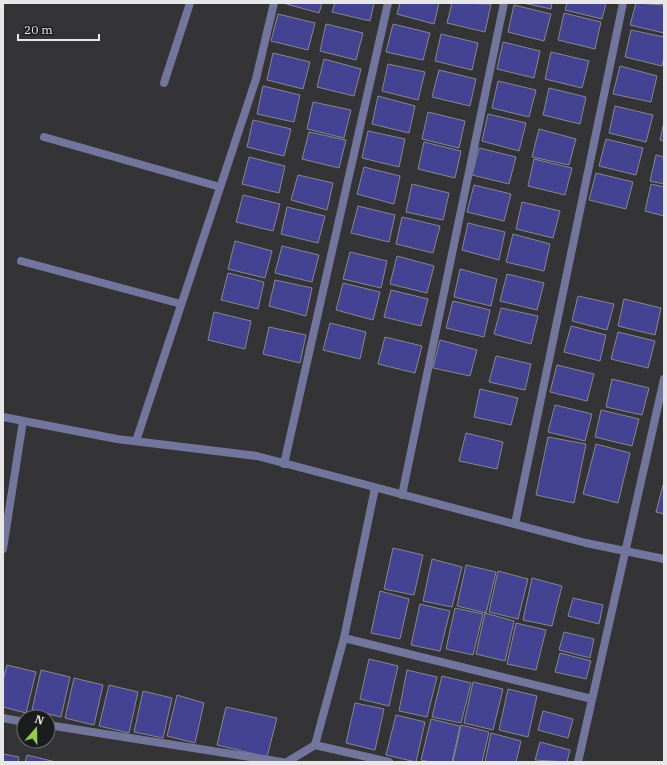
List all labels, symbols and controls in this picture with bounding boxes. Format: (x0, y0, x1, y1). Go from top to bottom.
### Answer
scale bar (18, 16, 99, 42)
text: 20 m (24, 22, 53, 37)
north arrow (16, 709, 56, 749)
text: N (33, 712, 46, 728)

